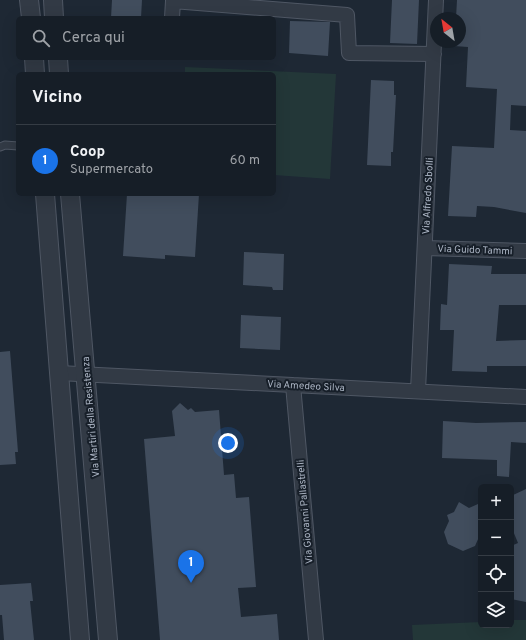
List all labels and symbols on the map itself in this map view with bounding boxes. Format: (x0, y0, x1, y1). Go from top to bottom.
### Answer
north arrow (430, 12, 466, 48)
street label: Via Alfredo Sbolli (420, 157, 437, 235)
street label: Via Guido Tammi (437, 243, 513, 258)
street label: Via Martiri della Resistenza (80, 356, 103, 478)
street label: Via Amedeo Silva (267, 378, 345, 395)
your location (218, 433, 238, 453)
street label: Via Giovanni Pallastrelli (294, 459, 317, 565)
pin: 1 (178, 550, 204, 583)

